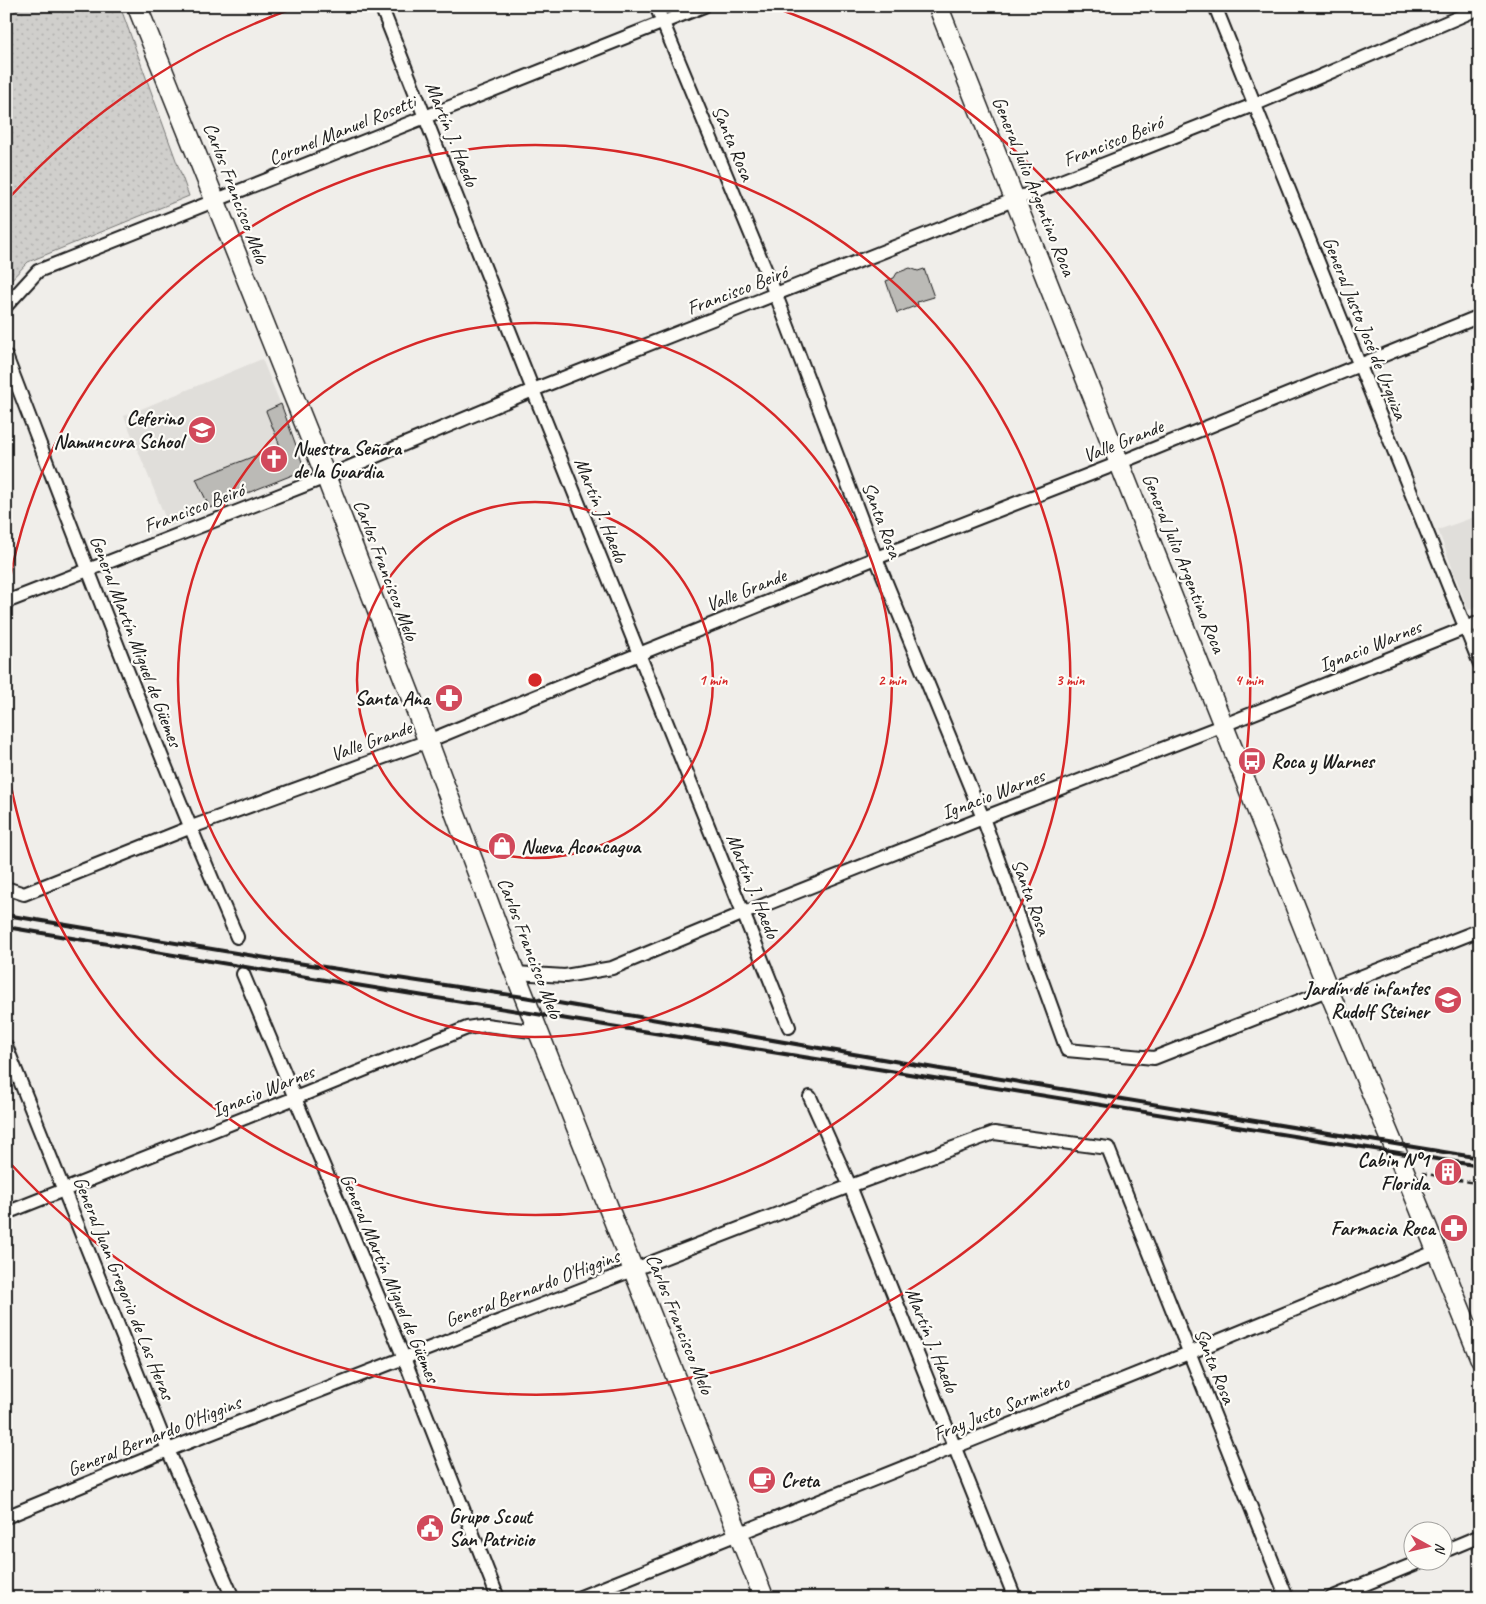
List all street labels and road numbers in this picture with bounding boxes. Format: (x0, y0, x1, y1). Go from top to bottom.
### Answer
street label: Martín J. Haedo (420, 78, 485, 191)
street label: Coronel Manuel Rosetti (265, 88, 421, 171)
street label: General Julio Argentino Roca (987, 93, 1082, 281)
street label: Santa Rosa (706, 102, 760, 186)
street label: Francisco Beiró (1059, 109, 1169, 172)
street label: Carlos Francisco Melo (198, 119, 275, 268)
street label: General Justo José de Urquiza (1317, 233, 1414, 424)
street label: Francisco Beiró (683, 258, 793, 321)
street label: Valle Grande (1079, 413, 1168, 468)
street label: Martín J. Haedo (569, 454, 634, 567)
street label: General Julio Argentino Roca (1137, 470, 1232, 658)
street label: Francisco Beiró (140, 476, 250, 539)
street label: Santa Rosa (856, 478, 908, 563)
street label: Carlos Francisco Melo (348, 496, 425, 645)
street label: General Martín Miguel de Güemes (84, 532, 189, 752)
street label: Valle Grande (702, 562, 791, 617)
street label: Ignacio Warnes (1315, 613, 1427, 678)
street label: Valle Grande (327, 714, 416, 767)
street label: Ignacio Warnes (938, 762, 1050, 825)
street label: Martín J. Haedo (721, 830, 786, 943)
street label: Santa Rosa (1006, 855, 1057, 940)
street label: Carlos Francisco Melo (492, 874, 569, 1023)
street label: Ignacio Warnes (208, 1058, 320, 1123)
street label: General Martín Miguel de Güemes (335, 1170, 446, 1388)
street label: General Juan Gregorio de Las Heras (68, 1173, 181, 1405)
street label: General Bernardo O'Higgins (441, 1242, 625, 1333)
street label: Carlos Francisco Melo (640, 1250, 720, 1399)
street label: Martín J. Haedo (900, 1284, 965, 1397)
street label: Santa Rosa (1189, 1325, 1242, 1409)
street label: Fray Justo Sarmiento (929, 1369, 1074, 1447)
street label: General Bernardo O'Higgins (64, 1389, 246, 1482)

